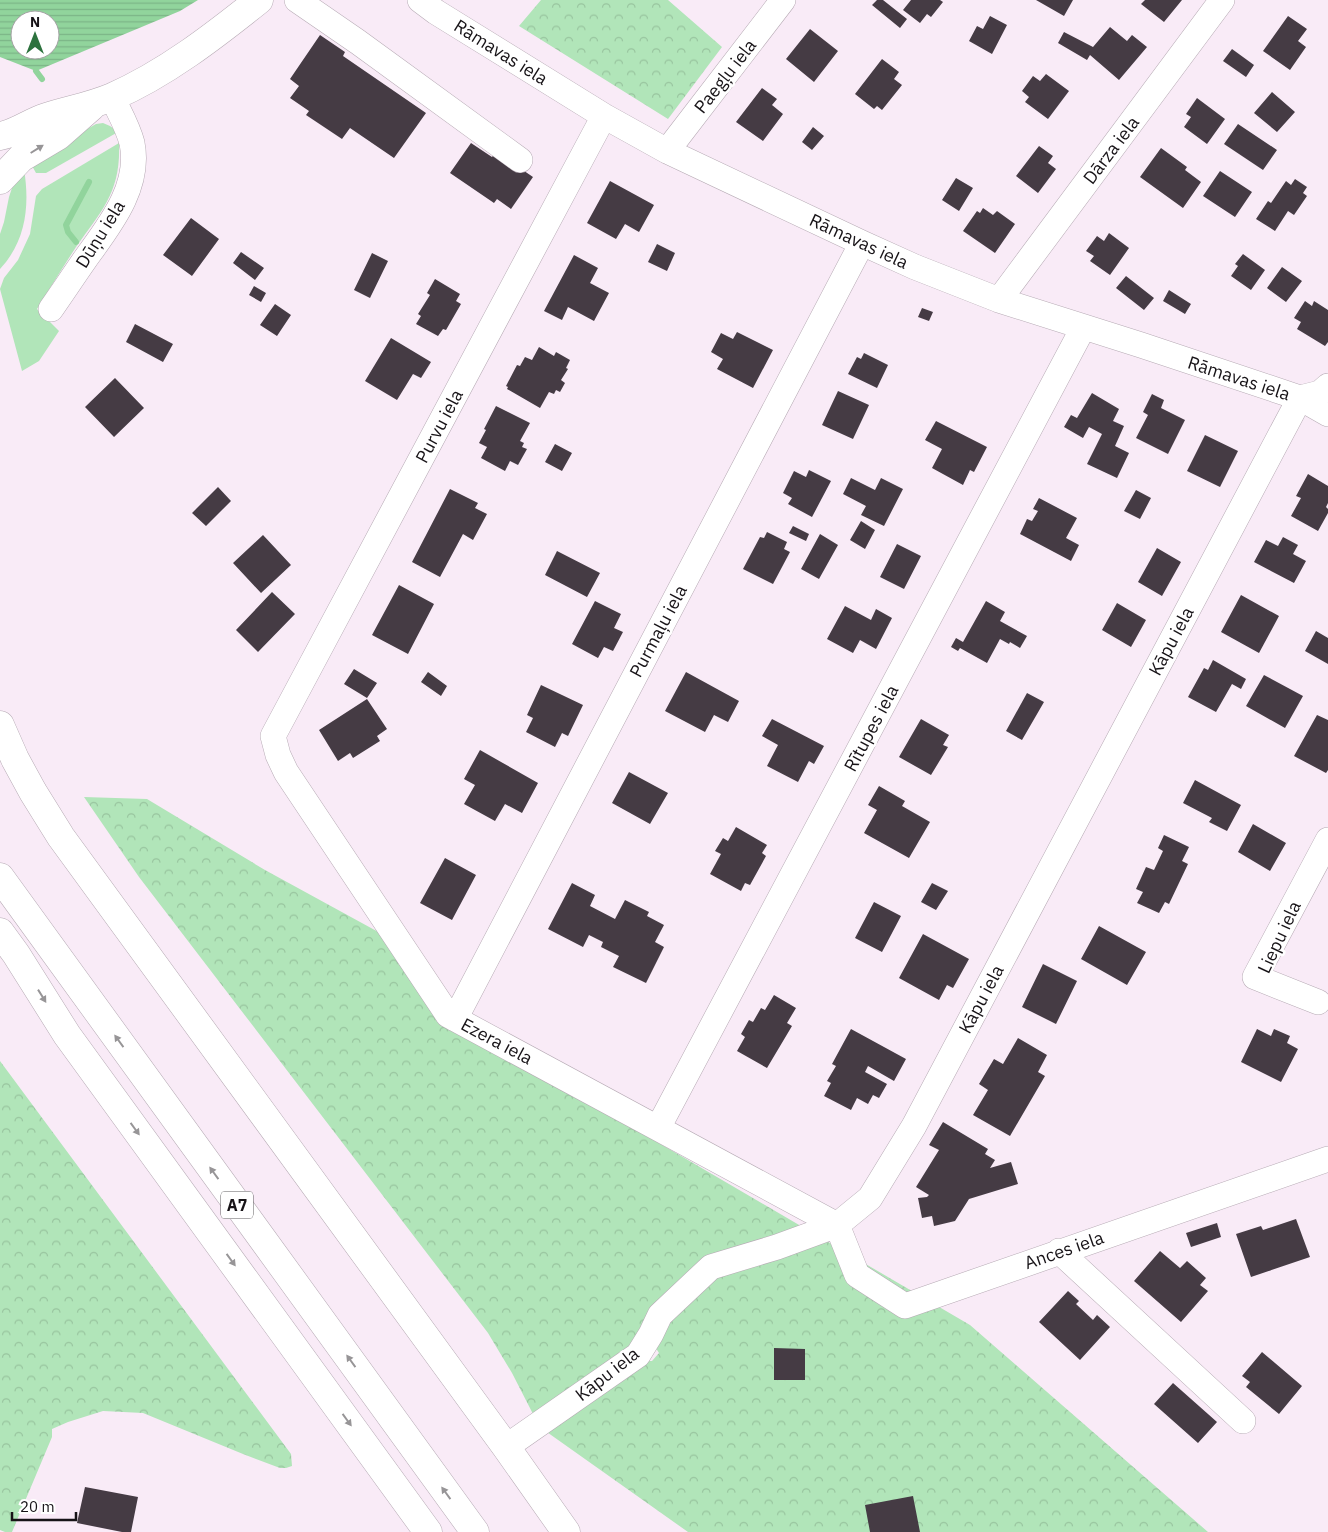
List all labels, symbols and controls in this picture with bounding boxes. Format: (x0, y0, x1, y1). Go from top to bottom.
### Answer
north arrow (10, 10, 60, 60)
text: N (30, 13, 40, 31)
street label: Rāmavas iela (450, 14, 553, 90)
street label: Paegļu iela (689, 34, 761, 118)
street label: Dārza iela (1078, 111, 1144, 189)
one-way arrow (31, 144, 44, 153)
street label: Dūņu iela (70, 195, 130, 272)
street label: Rāmavas iela (806, 208, 912, 274)
street label: Rāmavas iela (1185, 351, 1293, 405)
street label: Purvu iela (410, 385, 468, 467)
street label: Purmaļu iela (624, 581, 692, 681)
street label: Kāpu iela (1143, 602, 1199, 679)
street label: Rītupes iela (839, 680, 904, 775)
street label: Liepu iela (1252, 897, 1306, 977)
street label: Kāpu iela (953, 960, 1009, 1037)
one-way arrow (38, 989, 47, 1002)
street label: Ezera iela (457, 1013, 537, 1070)
one-way arrow (114, 1035, 124, 1048)
one-way arrow (130, 1122, 140, 1136)
one-way arrow (209, 1166, 219, 1180)
road number: A7 (221, 1192, 253, 1218)
street label: Ances iela (1021, 1226, 1107, 1274)
one-way arrow (226, 1253, 236, 1267)
street label: Kāpu iela (571, 1342, 644, 1406)
one-way arrow (346, 1354, 356, 1368)
one-way arrow (342, 1413, 352, 1427)
one-way arrow (441, 1486, 451, 1499)
scale bar (12, 1490, 76, 1522)
text: 20 m (20, 1497, 55, 1516)

